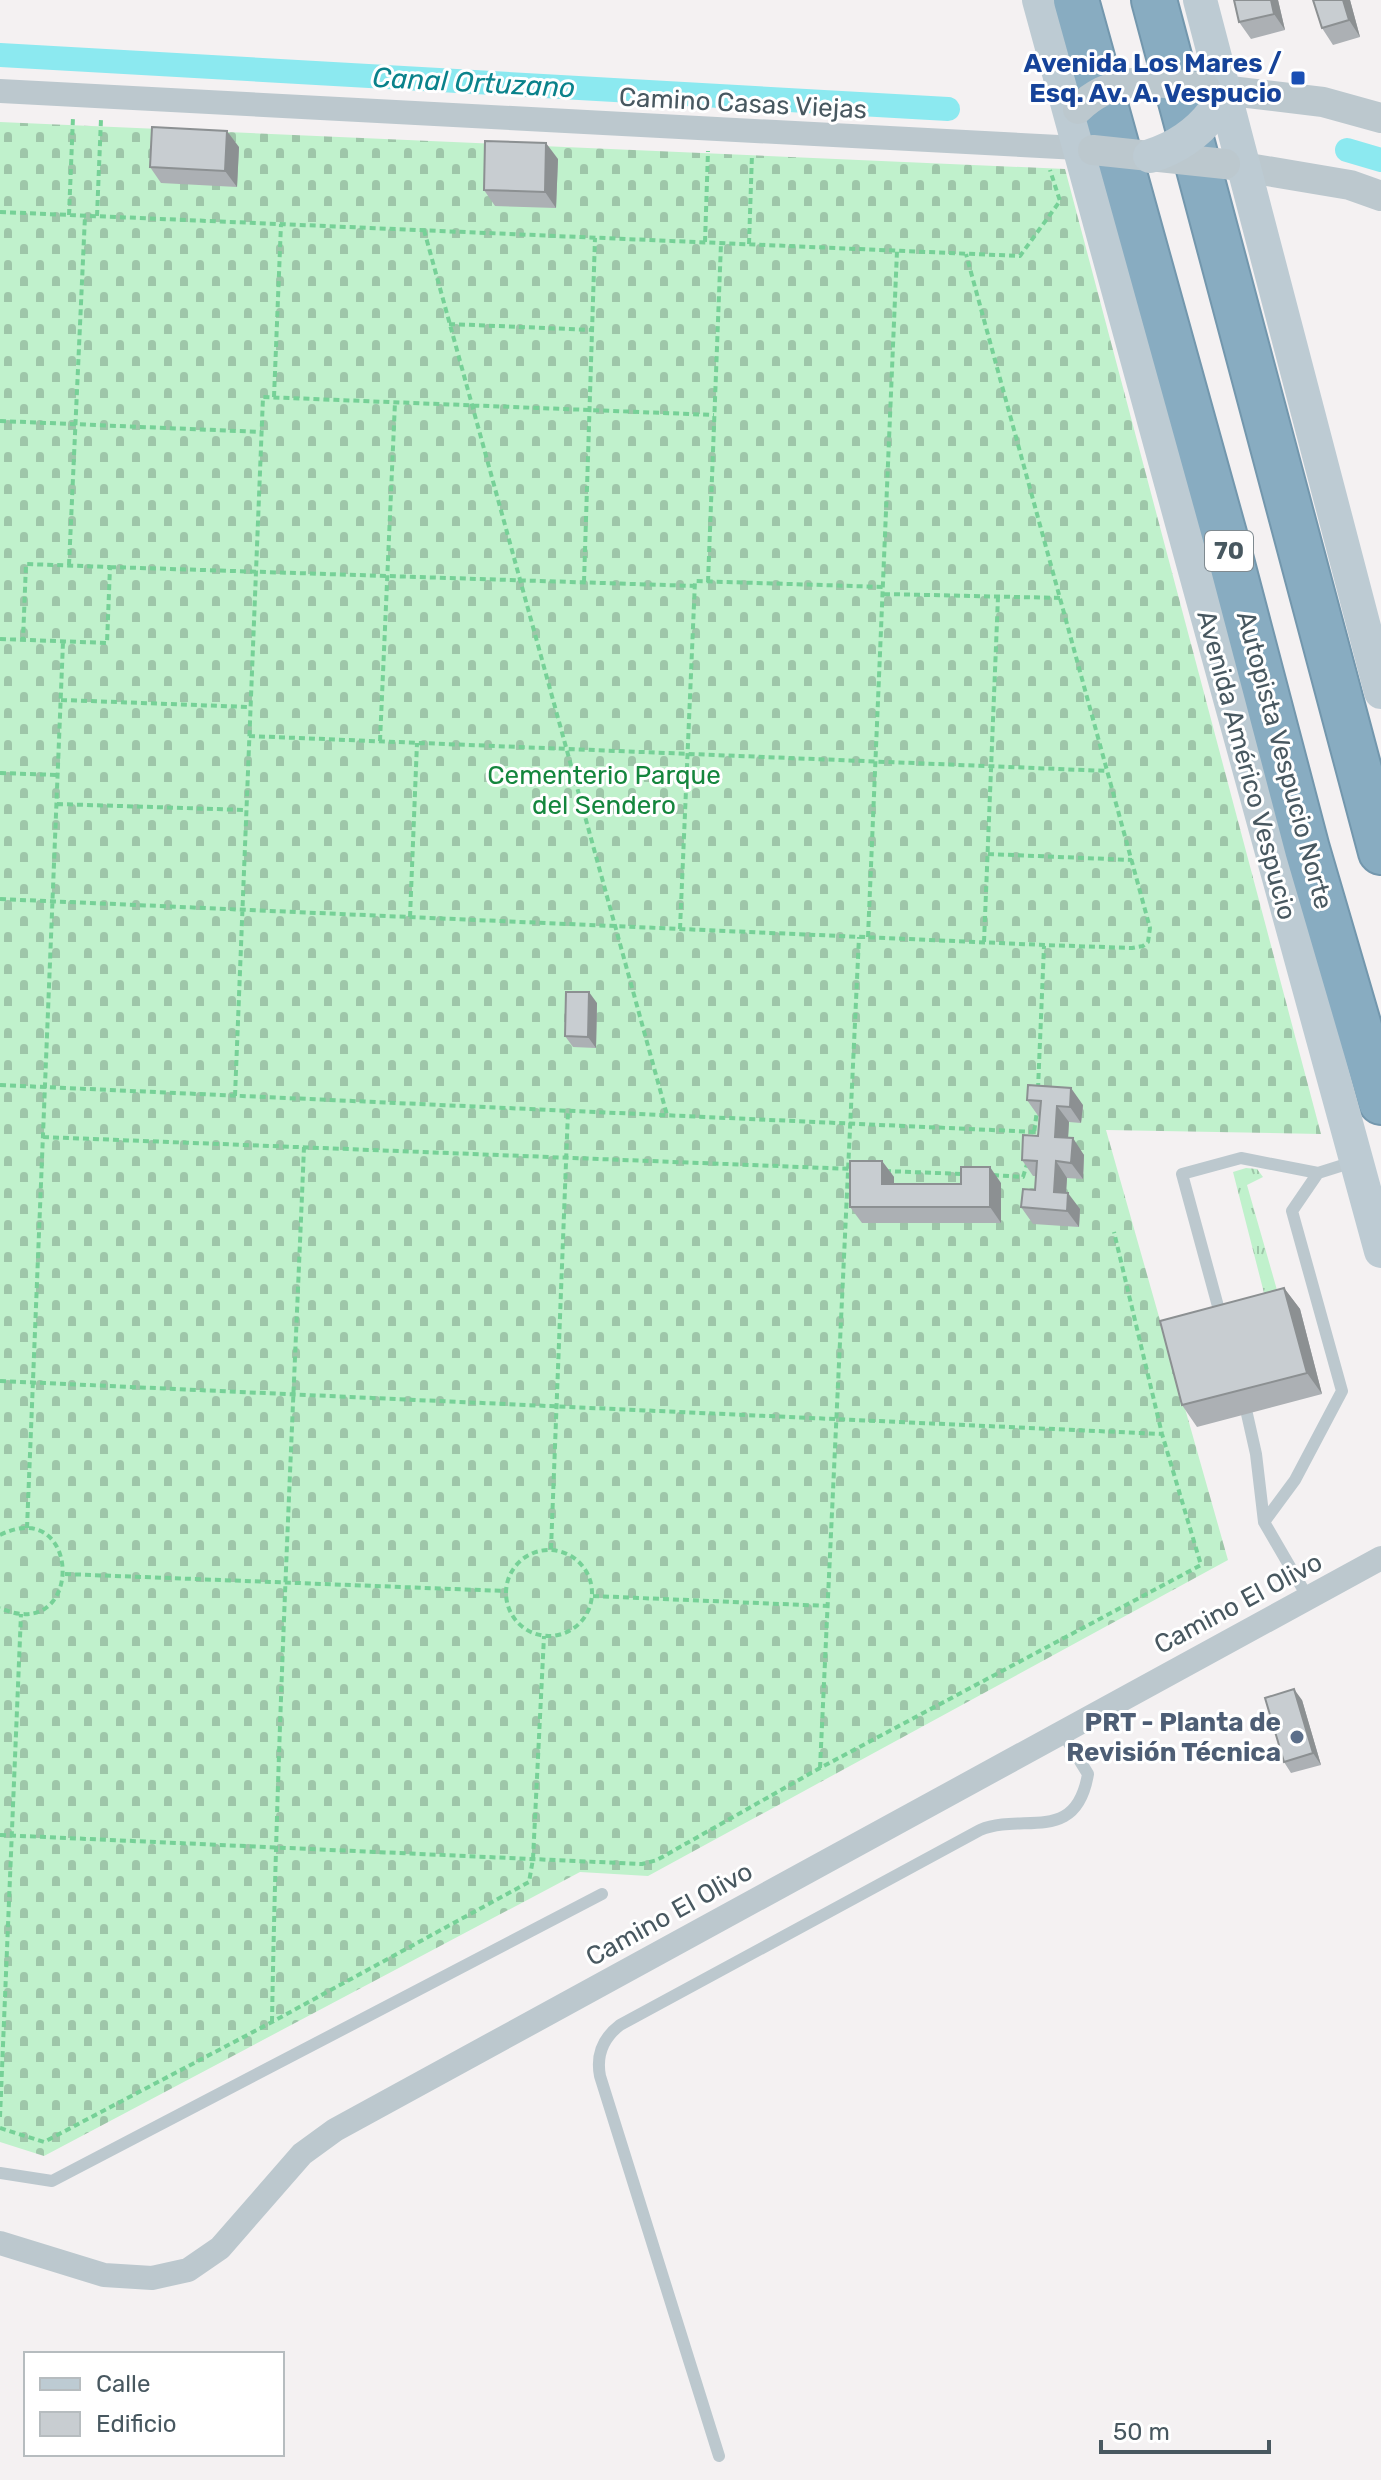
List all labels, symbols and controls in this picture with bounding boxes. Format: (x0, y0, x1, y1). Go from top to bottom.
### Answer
place label: Avenida Los Mares / Esq. Av. A. Vespucio (1024, 48, 1282, 109)
water label: Canal Ortuzano (372, 61, 576, 104)
marker: Avenida Los Mares / Esq. Av. A. Vespucio (1289, 69, 1307, 87)
street label: Camino Casas Viejas (618, 82, 868, 125)
road number: 70 (1205, 531, 1253, 571)
street label: Avenida Américo Vespucio (1190, 607, 1303, 923)
street label: Autopista Vespucio Norte (1230, 608, 1339, 913)
park label: Cementerio Parque del Sendero (487, 760, 721, 821)
street label: Camino El Olivo (1149, 1546, 1327, 1661)
place label: PRT - Planta de Revisión Técnica (1066, 1707, 1281, 1768)
marker: PRT - Planta de Revisión Técnica (1288, 1728, 1306, 1746)
street label: Camino El Olivo (581, 1856, 758, 1973)
legend (24, 2352, 284, 2456)
text: Calle (96, 2370, 150, 2398)
scale bar (1101, 2404, 1269, 2454)
text: Edificio (96, 2410, 177, 2438)
text: 50 m (1113, 2418, 1170, 2446)

